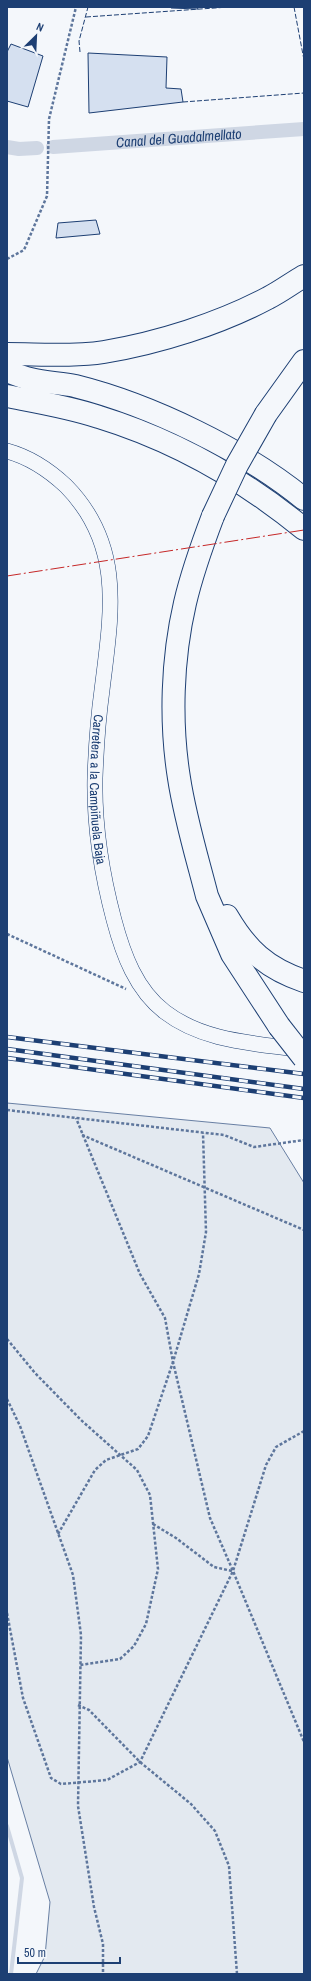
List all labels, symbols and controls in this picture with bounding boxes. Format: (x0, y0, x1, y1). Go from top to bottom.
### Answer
north arrow (16, 16, 56, 56)
text: N (34, 19, 46, 35)
water label: Canal del Guadalmellato (115, 125, 242, 151)
street label: Carretera a la Campiñuela Baja (86, 714, 110, 866)
scale bar (18, 1939, 120, 1965)
text: 50 m (24, 1945, 46, 1961)

